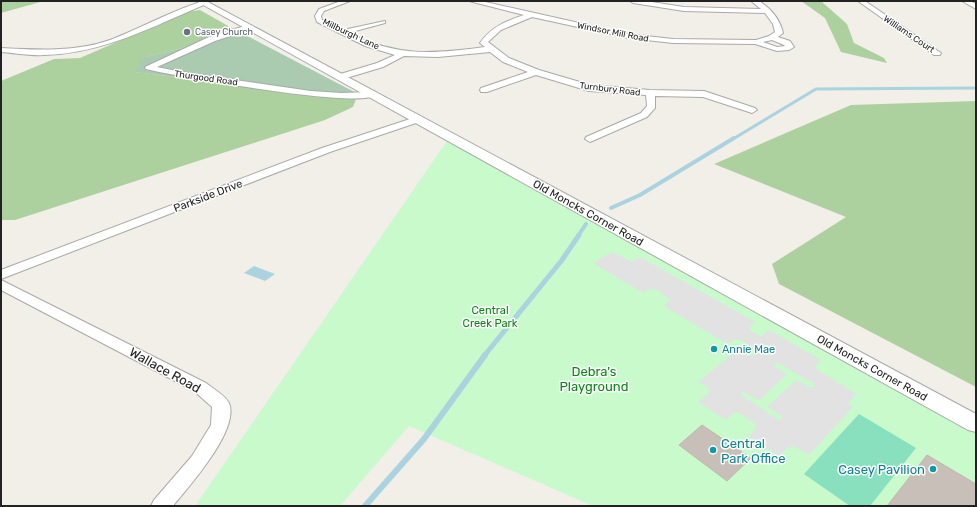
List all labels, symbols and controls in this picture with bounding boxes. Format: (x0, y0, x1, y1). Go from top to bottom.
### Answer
street label: Williams Court (882, 13, 937, 55)
street label: Millburgh Lane (321, 16, 381, 52)
street label: Windsor Mill Road (576, 20, 650, 44)
marker: Casey Church (182, 27, 192, 37)
place label: Casey Church (195, 27, 253, 37)
street label: Thurgood Road (174, 69, 238, 87)
street label: Turnbury Road (579, 80, 641, 98)
street label: Parkside Drive (172, 177, 244, 215)
street label: Old Moncks Corner Road (530, 177, 646, 249)
park label: Central Creek Park (463, 304, 518, 330)
street label: Old Moncks Corner Road (814, 332, 930, 404)
place label: Annie Mae (722, 343, 775, 356)
street label: Wallace Road (127, 344, 203, 396)
marker: Annie Mae (709, 344, 719, 354)
park label: Debra's Playground (560, 364, 628, 395)
place label: Central Park Office (721, 436, 786, 466)
marker: Central Park Office (708, 445, 718, 455)
place label: Casey Pavilion (838, 462, 925, 477)
marker: Casey Pavilion (928, 464, 938, 474)

